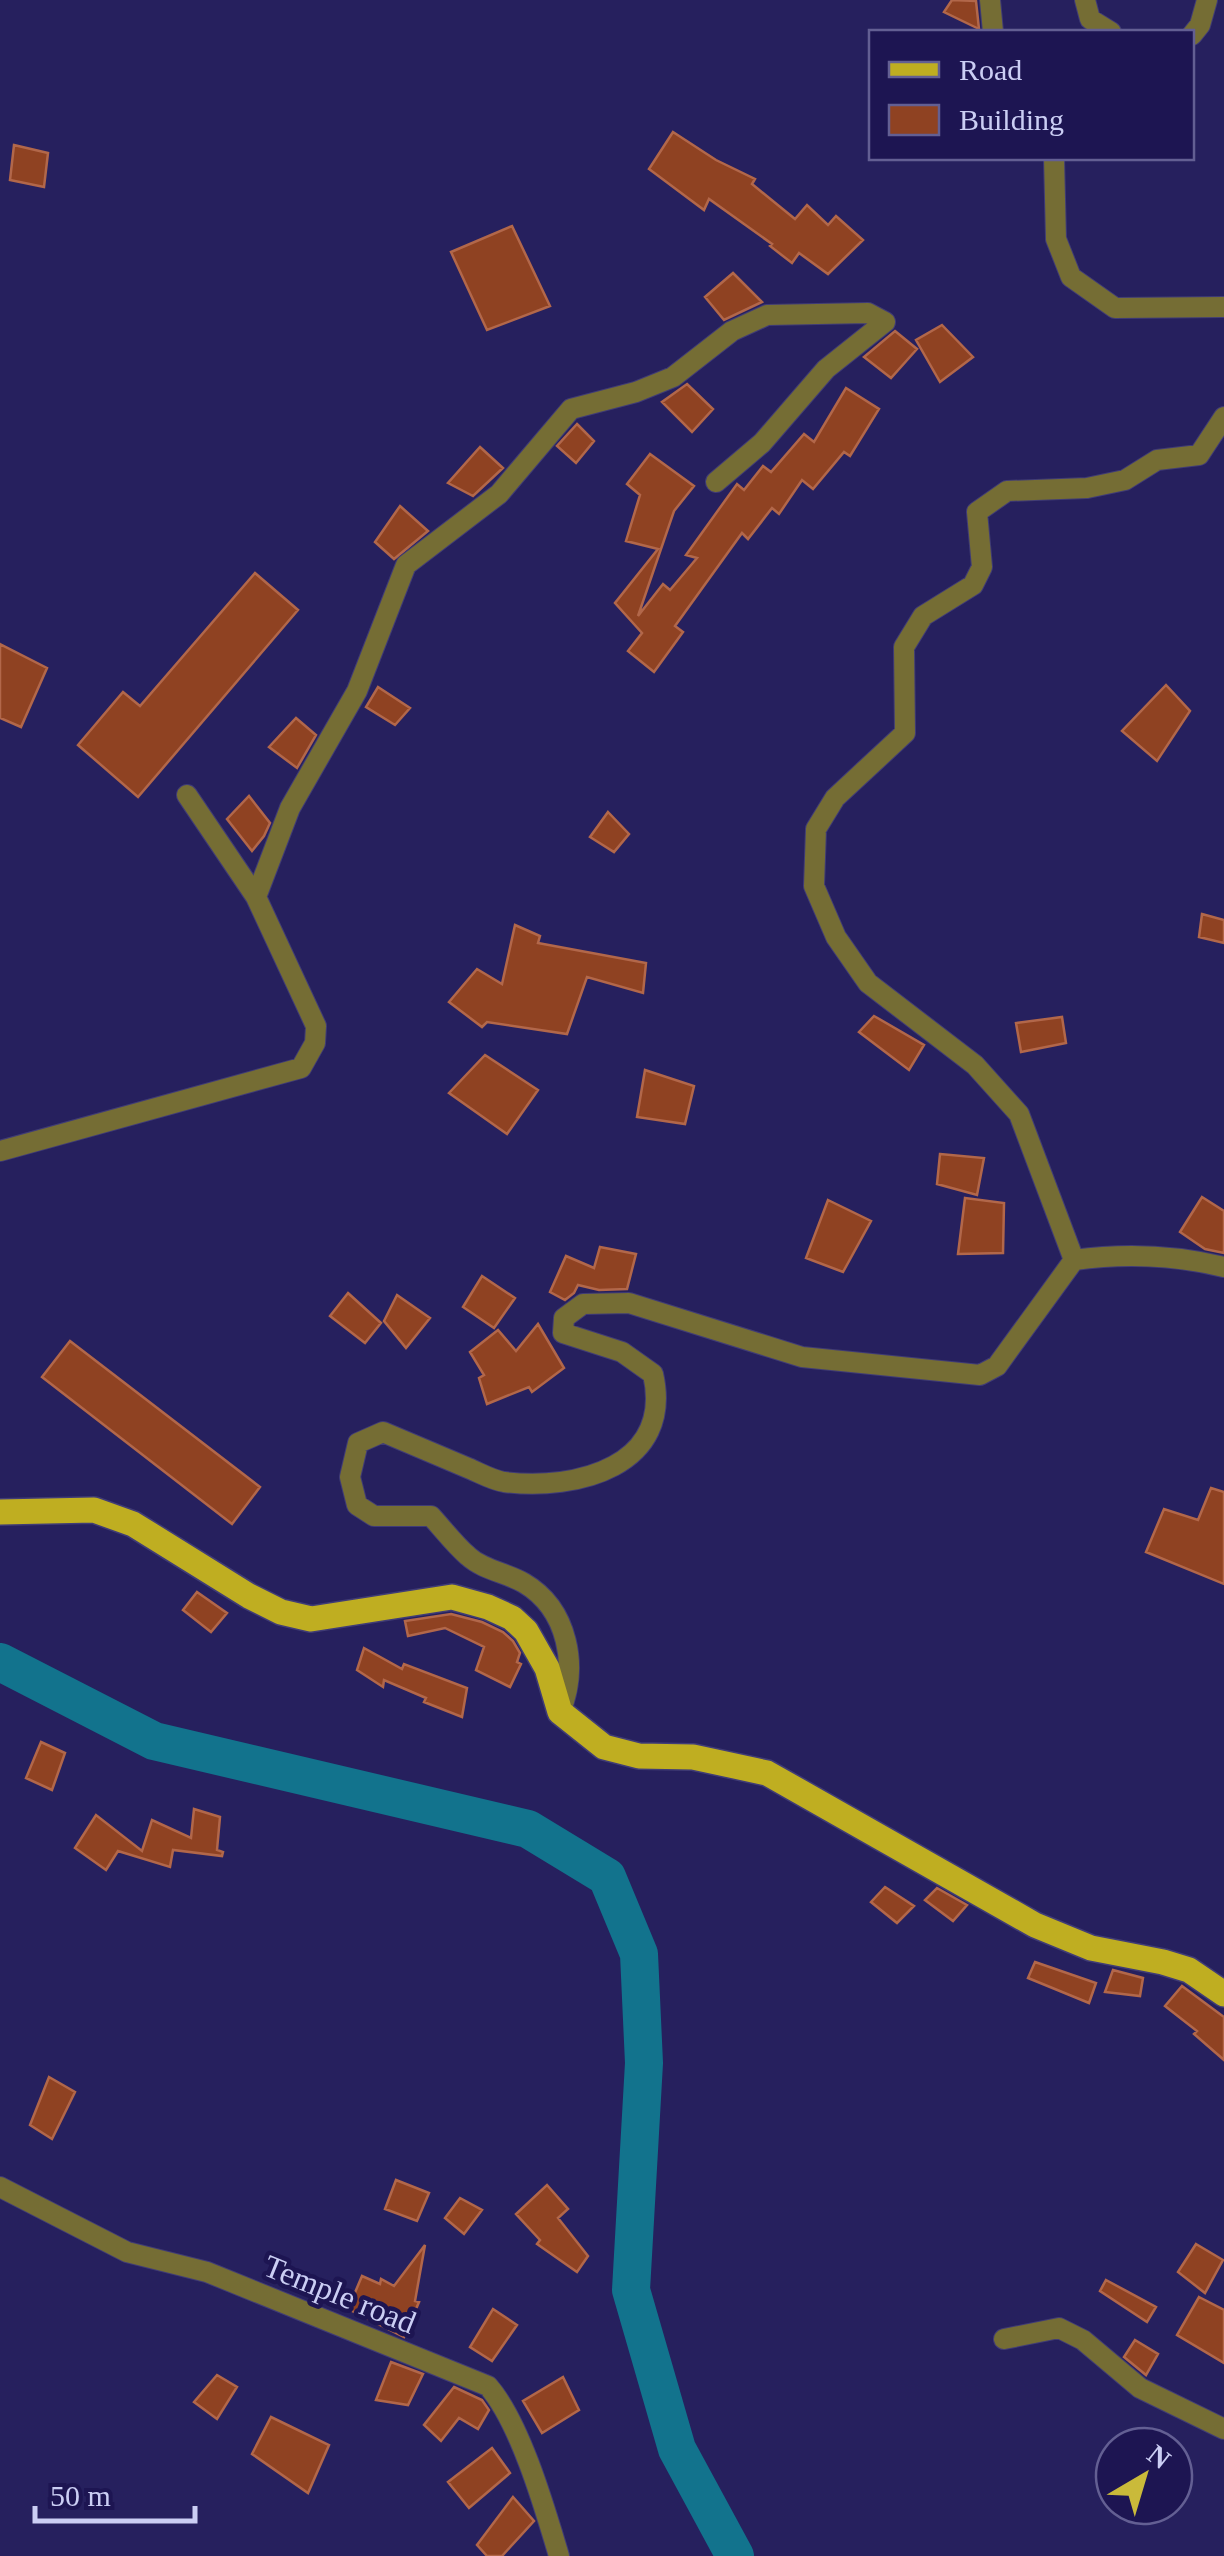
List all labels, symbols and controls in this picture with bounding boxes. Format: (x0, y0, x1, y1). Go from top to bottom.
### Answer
legend (869, 30, 1194, 160)
text: Road (959, 53, 1022, 86)
text: Building (959, 103, 1064, 136)
street label: Temple road (259, 2247, 421, 2341)
north arrow (1094, 2426, 1194, 2526)
text: N (1142, 2438, 1177, 2475)
scale bar (35, 2461, 195, 2523)
text: 50 m (50, 2479, 111, 2512)

